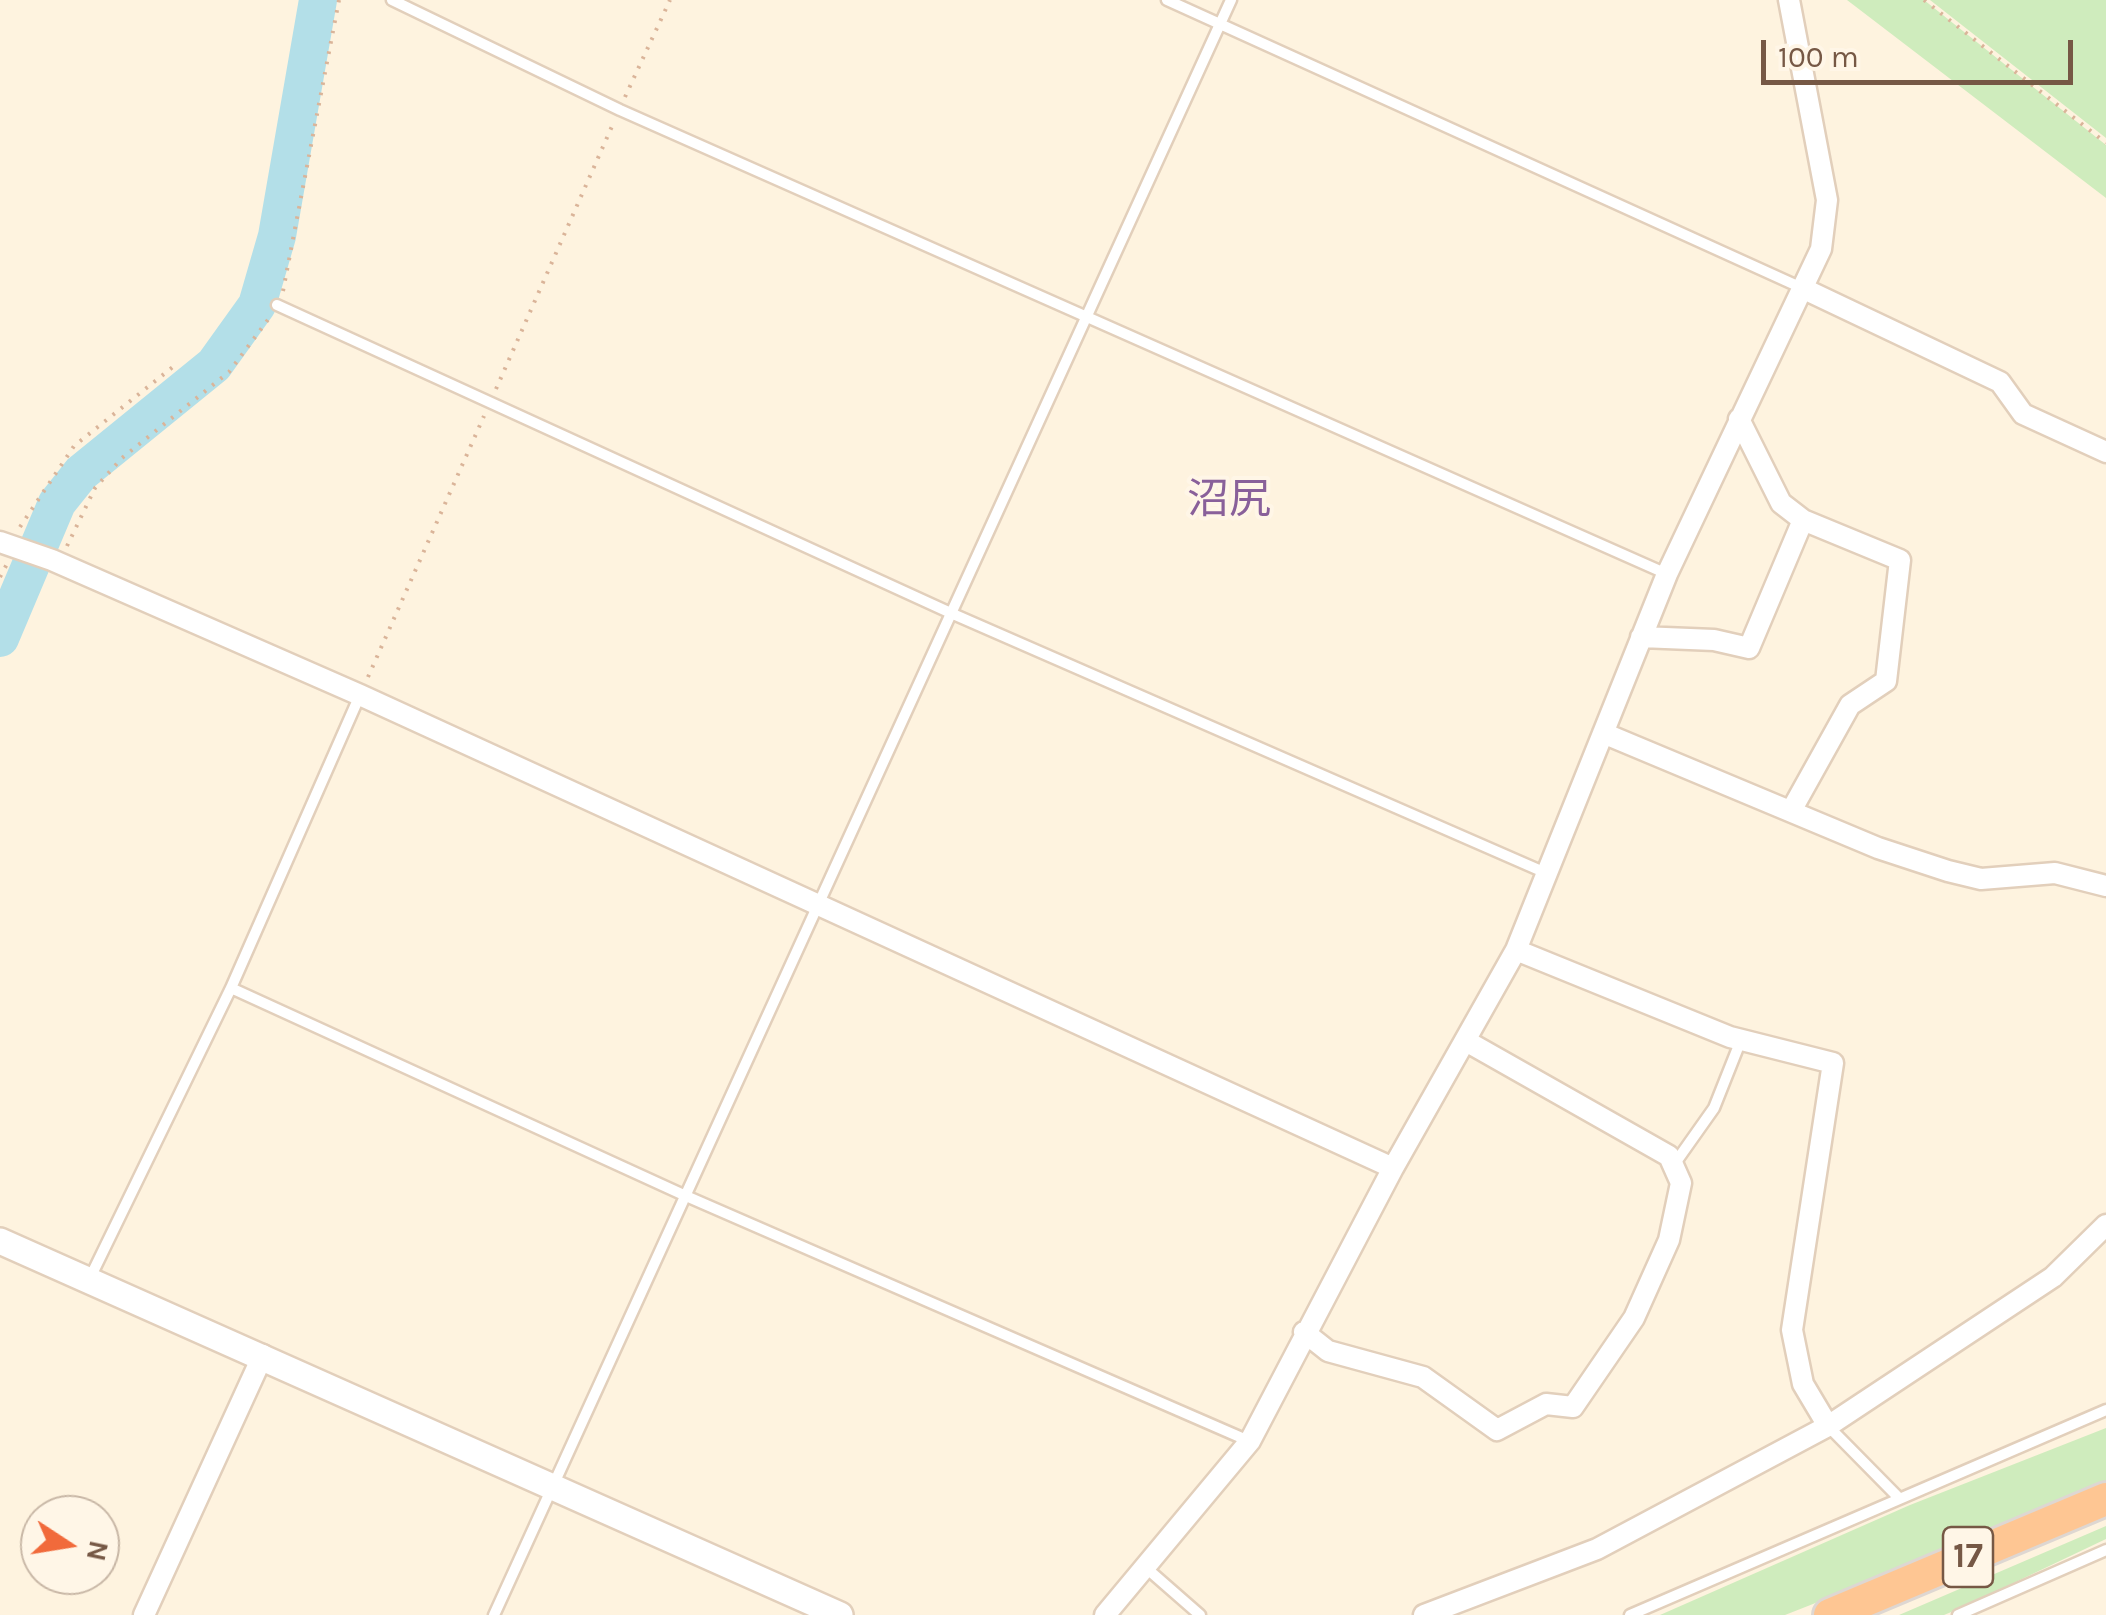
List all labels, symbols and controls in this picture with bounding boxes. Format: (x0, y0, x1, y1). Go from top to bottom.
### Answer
scale bar (1766, 20, 2078, 82)
text: 100 m (1778, 39, 1859, 75)
district label: 沼尻 (1187, 476, 1271, 526)
north arrow (20, 1495, 120, 1595)
road number: 17 (1943, 1527, 1993, 1587)
text: N (80, 1538, 116, 1564)

